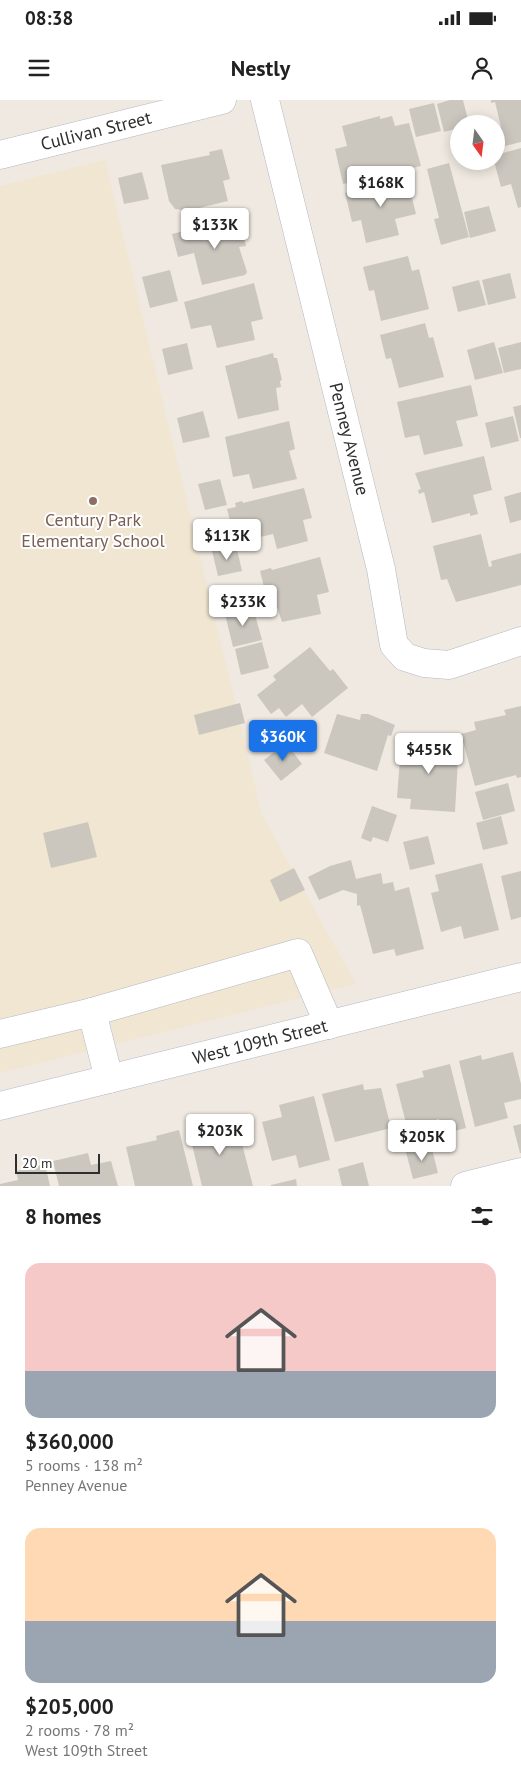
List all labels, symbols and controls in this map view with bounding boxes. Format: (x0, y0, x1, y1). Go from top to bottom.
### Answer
text: 08:38 (25, 6, 73, 30)
icon: menu (25, 54, 53, 82)
text: Nestly (231, 54, 290, 82)
icon: person (468, 54, 496, 82)
street label: Cullivan Street (38, 106, 154, 155)
north arrow (450, 115, 505, 170)
map controls (450, 115, 505, 170)
pin: $168K (346, 166, 416, 208)
text: $168K (358, 172, 404, 192)
pin: $133K (180, 208, 250, 250)
text: $133K (192, 214, 238, 234)
street label: Penney Avenue (324, 380, 375, 498)
marker: Century Park Elementary School (87, 495, 99, 507)
place label: Century Park Elementary School (21, 508, 165, 552)
pin: $113K (192, 518, 262, 561)
text: $113K (204, 525, 250, 545)
pin: $233K (208, 584, 278, 627)
text: $233K (220, 591, 266, 611)
pin: $360K (248, 720, 318, 762)
text: $360K (260, 726, 306, 746)
pin: $455K (394, 732, 464, 775)
text: $455K (406, 739, 452, 759)
street label: West 109th Street (190, 1014, 330, 1069)
pin: $203K (185, 1114, 255, 1156)
text: $203K (197, 1120, 243, 1140)
pin: $205K (387, 1120, 457, 1162)
text: $205K (399, 1126, 445, 1146)
scale bar (15, 1151, 100, 1174)
text: 20 m (22, 1154, 52, 1172)
icon: filters (468, 1202, 496, 1230)
text: 8 homes (25, 1203, 101, 1230)
icon: home (216, 1295, 306, 1385)
text: $360,000 (25, 1428, 114, 1455)
text: 5 rooms · 138 m² (25, 1455, 143, 1475)
text: Penney Avenue (25, 1475, 127, 1495)
icon: home (216, 1560, 306, 1650)
text: $205,000 (25, 1693, 114, 1720)
text: 2 rooms · 78 m² (25, 1720, 134, 1740)
text: West 109th Street (25, 1740, 148, 1760)

